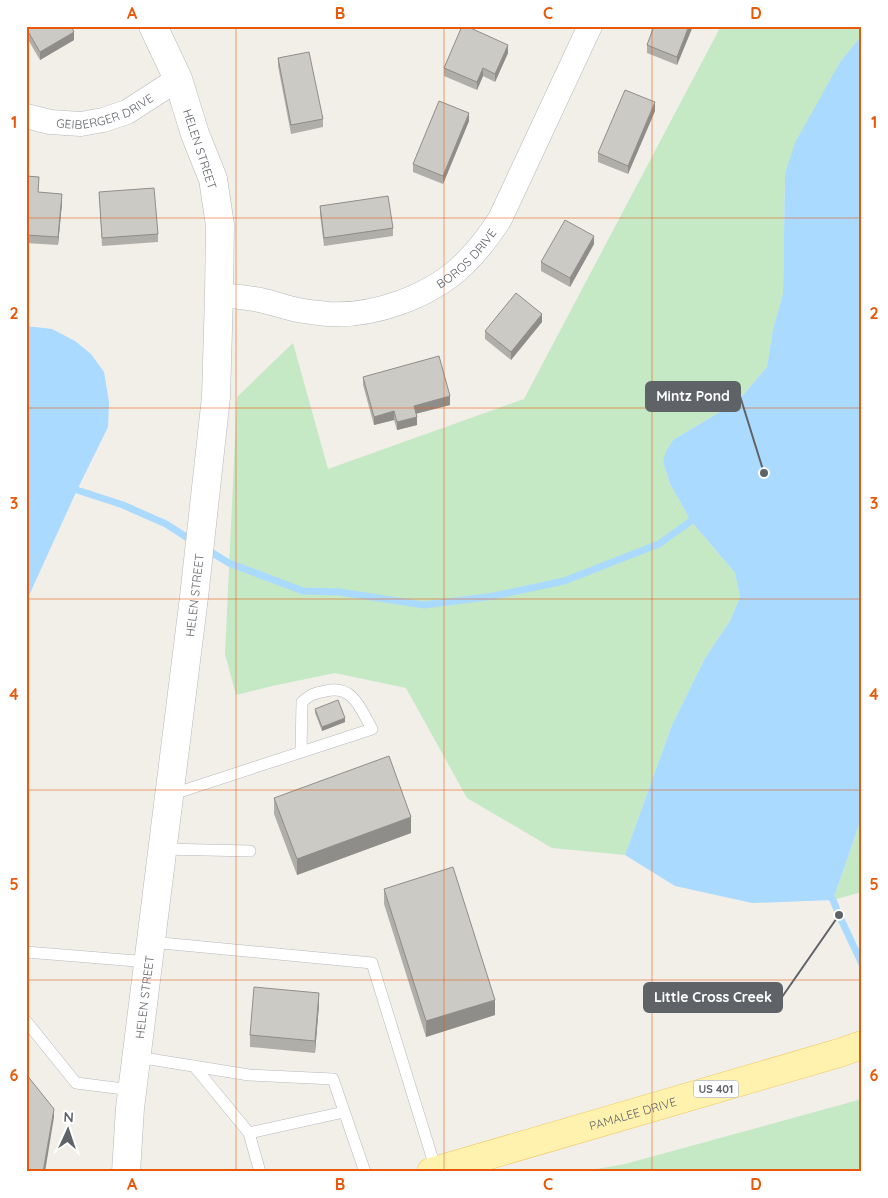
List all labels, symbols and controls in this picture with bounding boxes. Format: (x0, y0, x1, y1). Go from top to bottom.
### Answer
text: A (127, 3, 138, 23)
text: B (335, 3, 345, 23)
text: C (543, 3, 553, 23)
text: D (750, 3, 762, 23)
street label: GEIBERGER DRIVE (56, 90, 156, 132)
street label: HELEN STREET (180, 107, 220, 191)
text: 1 (11, 112, 17, 132)
text: 1 (871, 112, 877, 132)
street label: BOROS DRIVE (433, 225, 499, 291)
text: 2 (9, 303, 19, 323)
text: 2 (869, 303, 879, 323)
callout: Mintz Pond (646, 382, 740, 411)
text: Mintz Pond (656, 387, 730, 405)
text: 3 (10, 493, 18, 513)
text: 3 (870, 493, 878, 513)
street label: HELEN STREET (182, 553, 206, 638)
text: 4 (9, 684, 19, 704)
text: 4 (869, 684, 879, 704)
text: 5 (9, 874, 19, 894)
text: 5 (869, 874, 879, 894)
street label: HELEN STREET (131, 955, 157, 1039)
callout: Little Cross Creek (644, 983, 782, 1012)
text: Little Cross Creek (654, 988, 772, 1006)
text: 6 (10, 1065, 19, 1085)
text: 6 (870, 1065, 879, 1085)
road number: US 401 (694, 1080, 738, 1098)
street label: PAMALEE DRIVE (587, 1093, 678, 1133)
north arrow (42, 1106, 92, 1156)
text: N (63, 1108, 74, 1126)
text: A (127, 1174, 138, 1194)
text: B (335, 1174, 345, 1194)
text: C (543, 1174, 553, 1194)
text: D (750, 1174, 762, 1194)

